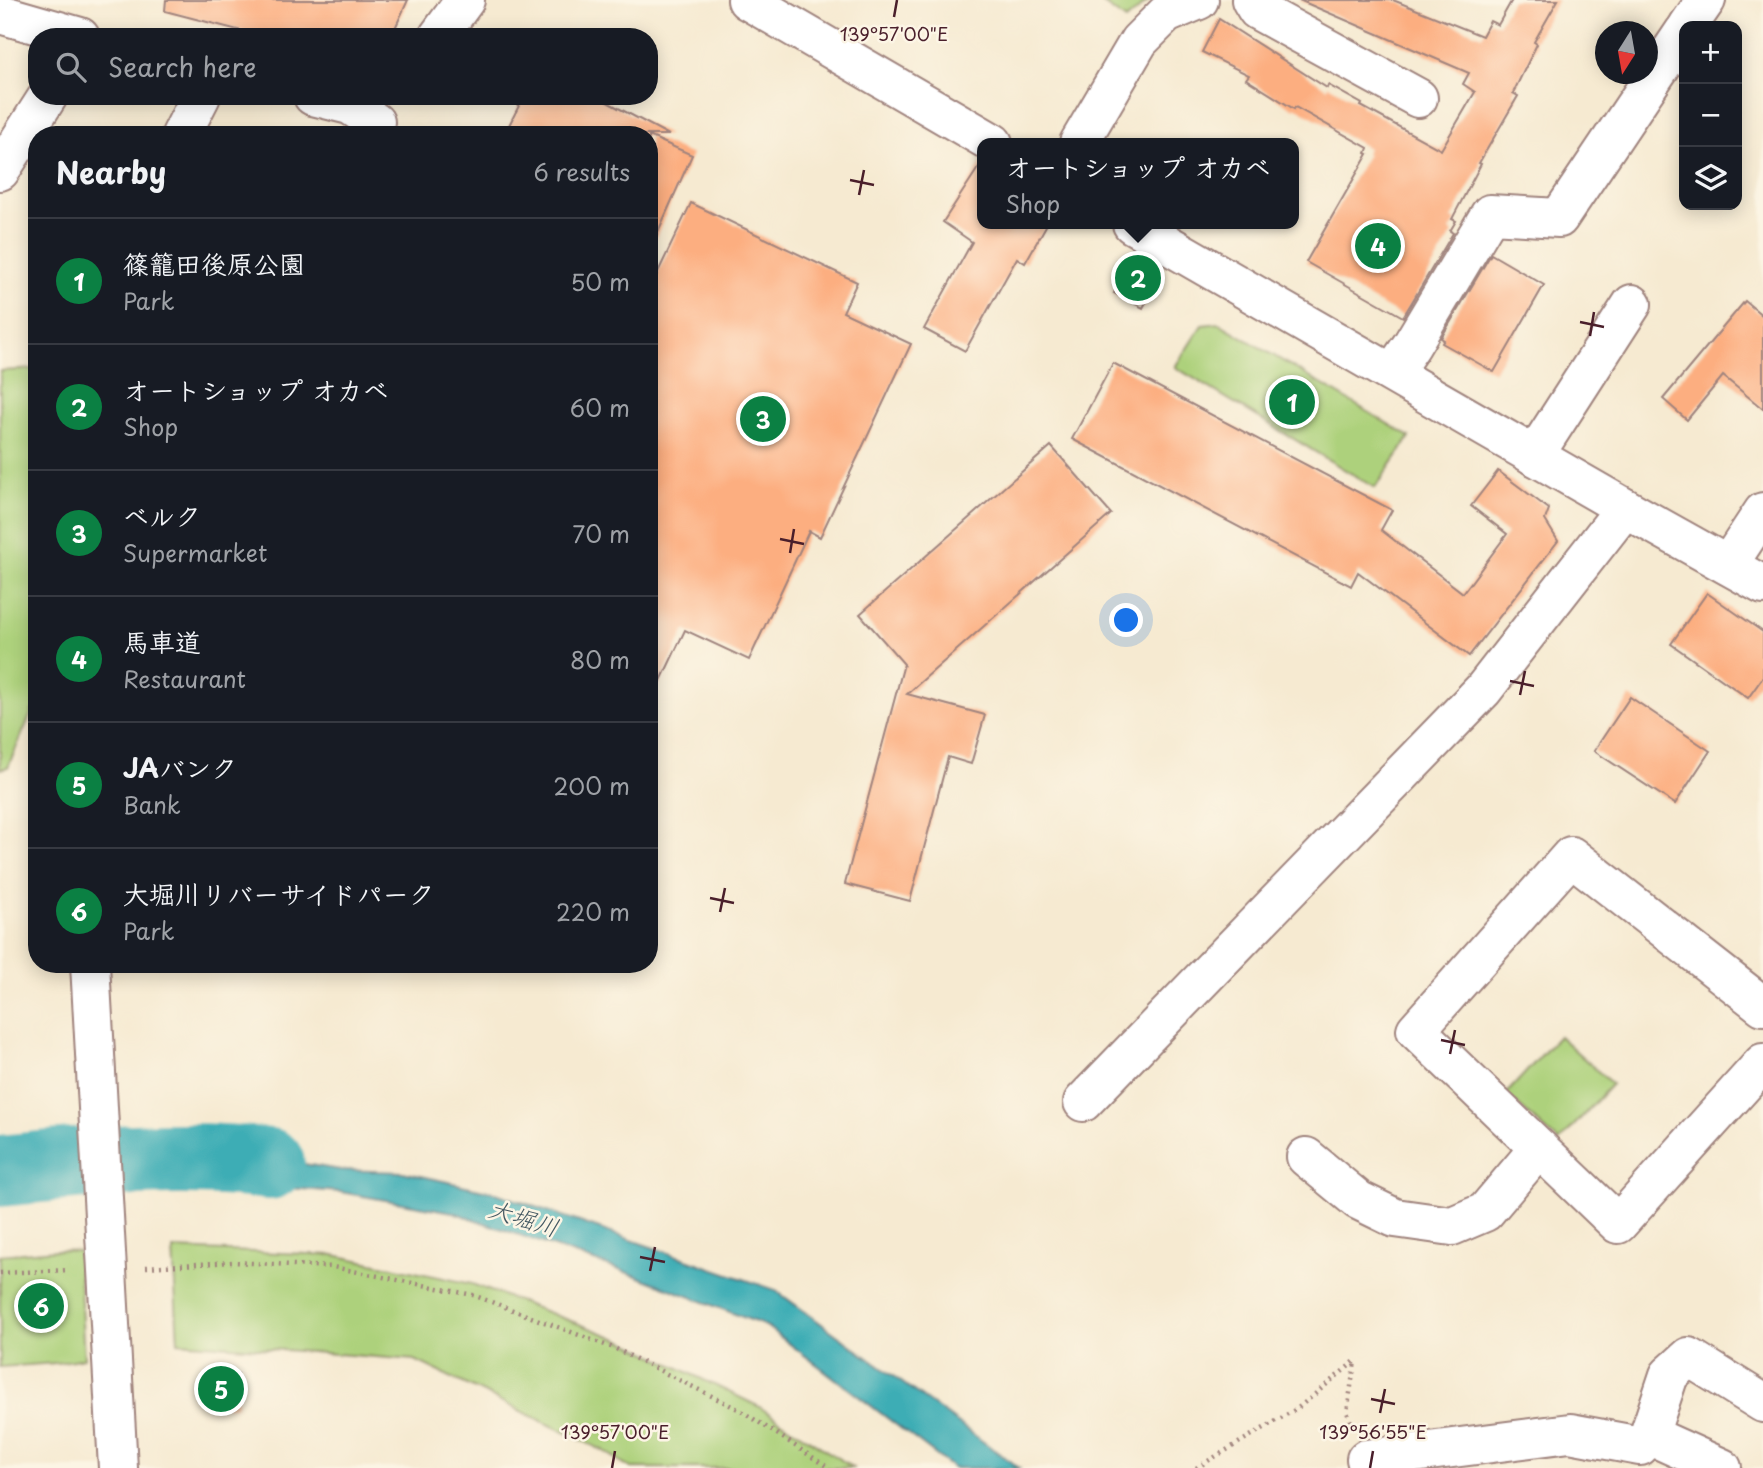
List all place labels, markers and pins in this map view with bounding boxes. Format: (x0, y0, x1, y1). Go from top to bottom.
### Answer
pin: 4 (1355, 220, 1401, 272)
pin: 2 (1115, 252, 1161, 304)
pin: 1 (1269, 376, 1315, 428)
pin: 3 (740, 393, 786, 445)
pin: 6 (18, 1280, 64, 1332)
pin: 5 (198, 1363, 244, 1415)

